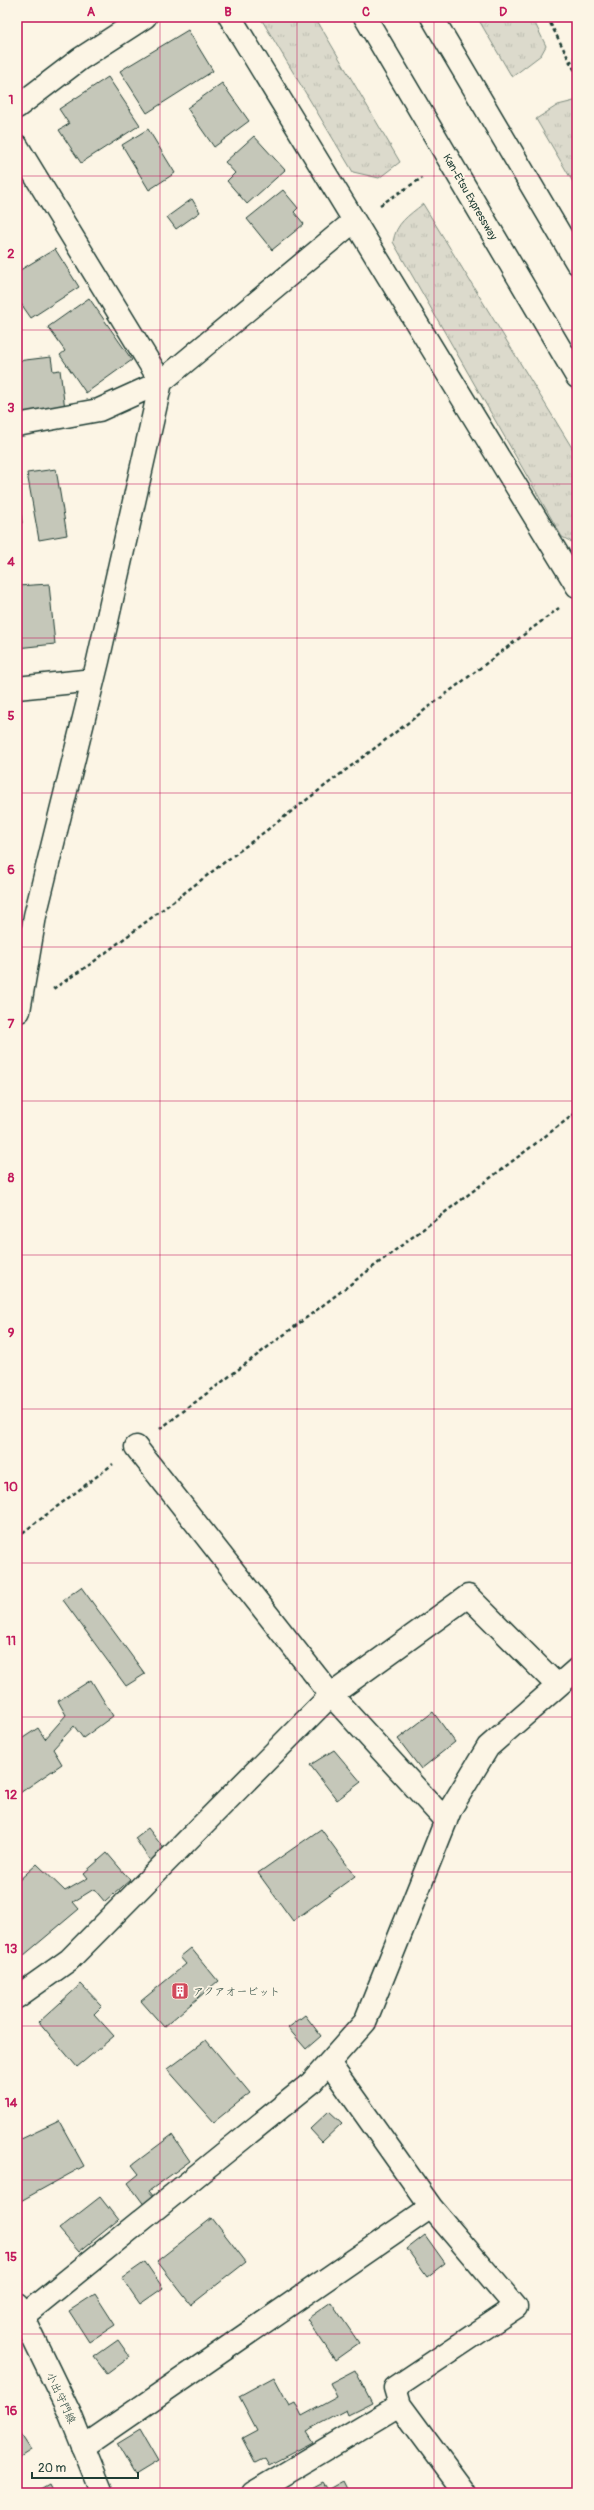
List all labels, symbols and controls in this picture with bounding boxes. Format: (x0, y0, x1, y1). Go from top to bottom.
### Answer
text: A (87, 4, 96, 20)
text: B (224, 4, 232, 20)
text: C (362, 4, 370, 20)
text: D (499, 4, 507, 20)
text: 1 (8, 92, 14, 108)
street label: Kan-Etsu Expressway (440, 152, 500, 243)
text: 2 (7, 246, 15, 262)
text: 3 (7, 400, 15, 416)
text: 4 (7, 554, 15, 570)
text: 5 (7, 708, 15, 724)
text: 6 (7, 862, 15, 878)
text: 7 (8, 1016, 15, 1032)
text: 8 (8, 1170, 15, 1186)
text: 9 (8, 1325, 15, 1341)
text: 10 (4, 1479, 18, 1495)
text: 11 (6, 1633, 16, 1649)
text: 12 (5, 1787, 17, 1803)
text: 13 (5, 1941, 17, 1957)
building icon: アクアオービット (170, 1981, 190, 2001)
place label: アクアオービット (193, 1985, 280, 1998)
text: 14 (5, 2095, 18, 2111)
text: 15 (5, 2249, 17, 2265)
street label: 小出守門線 (43, 2370, 79, 2426)
text: 16 (5, 2403, 18, 2419)
scale bar (32, 2454, 138, 2480)
text: 20 m (38, 2461, 67, 2476)

